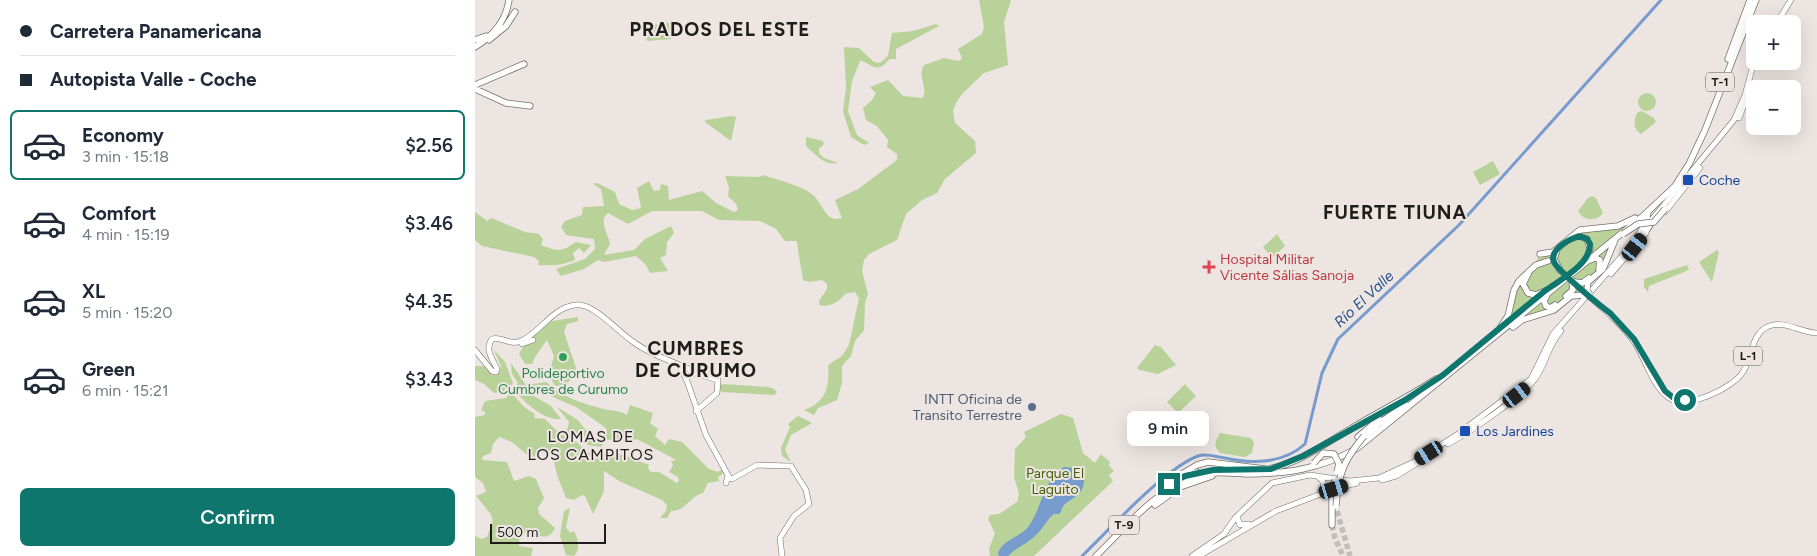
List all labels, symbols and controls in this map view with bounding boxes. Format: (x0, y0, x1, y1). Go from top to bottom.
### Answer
map controls (1746, 15, 1801, 135)
button: + (1746, 15, 1801, 70)
district label: PRADOS DEL ESTE (630, 18, 810, 41)
text: Carretera Panamericana (50, 20, 262, 43)
text: Autopista Valle - Coche (50, 68, 257, 91)
road number: T-1 (1706, 72, 1734, 91)
button: − (1746, 80, 1801, 135)
icon: car (22, 123, 67, 168)
text: Economy (82, 124, 164, 147)
text: $2.56 (405, 134, 453, 157)
text: 3 min · 15:18 (82, 147, 169, 166)
place label: Coche (1699, 172, 1741, 189)
marker: Coche (1681, 173, 1695, 187)
icon: car (22, 201, 67, 246)
district label: FUERTE TIUNA (1323, 201, 1467, 224)
text: Comfort (82, 202, 157, 225)
text: $3.46 (405, 212, 453, 235)
text: 4 min · 15:19 (82, 225, 170, 244)
car (1619, 231, 1650, 263)
place label: Hospital Militar Vicente Sálias Sanoja (1220, 251, 1354, 284)
marker: Hospital Militar Vicente Sálias Sanoja (1202, 260, 1216, 274)
water label: Río El Valle (1331, 267, 1397, 331)
icon: car (22, 279, 67, 324)
text: XL (82, 280, 105, 303)
text: $4.35 (405, 290, 453, 313)
text: 5 min · 15:20 (82, 303, 172, 322)
district label: CUMBRES DE CURUMO (635, 337, 757, 382)
road number: L-1 (1734, 346, 1762, 366)
marker: Polideportivo Cumbres de Curumo (557, 351, 569, 363)
icon: car (22, 357, 67, 402)
text: Green (82, 358, 135, 381)
place label: Polideportivo Cumbres de Curumo (498, 365, 628, 398)
text: $3.43 (405, 368, 453, 391)
car (1500, 380, 1533, 410)
text: 6 min · 15:21 (82, 381, 169, 400)
route start (1674, 389, 1696, 411)
place label: INTT Oficina de Transito Terrestre (913, 391, 1022, 424)
marker: INTT Oficina de Transito Terrestre (1026, 401, 1038, 413)
callout: 9 min (1128, 412, 1210, 446)
text: 9 min (1148, 419, 1188, 438)
place label: Los Jardines (1476, 423, 1554, 440)
marker: Los Jardines (1458, 424, 1472, 438)
district label: LOMAS DE LOS CAMPITOS (528, 427, 654, 464)
car (1412, 439, 1445, 467)
park label: Parque El Laguito (1026, 465, 1084, 498)
route end (1158, 473, 1180, 495)
car (1317, 477, 1350, 501)
button: Confirm (20, 488, 455, 546)
road number: T-9 (1109, 516, 1139, 534)
scale bar (490, 521, 606, 544)
text: 500 m (497, 524, 538, 541)

